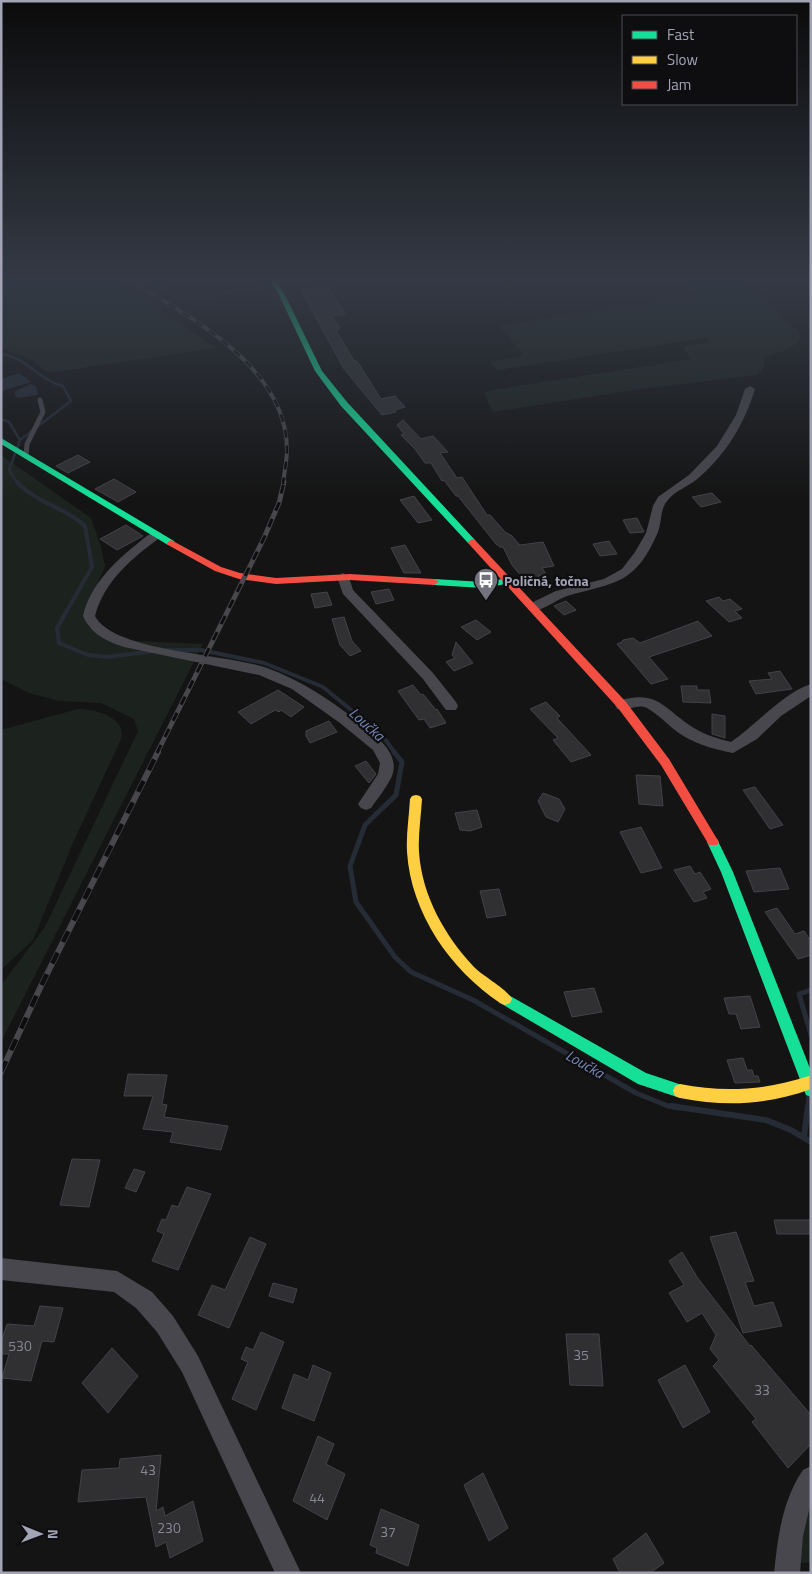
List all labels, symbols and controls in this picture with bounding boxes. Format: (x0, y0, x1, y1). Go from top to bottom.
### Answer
legend (622, 15, 797, 105)
text: Fast (667, 23, 695, 46)
text: Slow (667, 48, 698, 71)
text: Jam (667, 73, 691, 96)
bus stop icon: Poličná, točna (473, 567, 499, 601)
place label: Poličná, točna (504, 570, 589, 591)
water label: Loučka (344, 702, 391, 747)
water label: Loučka (561, 1044, 610, 1085)
house number: 530 (8, 1335, 32, 1356)
house number: 35 (573, 1344, 589, 1365)
house number: 33 (754, 1379, 770, 1400)
house number: 43 (140, 1459, 156, 1480)
house number: 44 (309, 1487, 325, 1508)
north arrow (15, 1509, 65, 1559)
house number: 230 (157, 1517, 181, 1538)
house number: 37 (380, 1521, 396, 1542)
text: N (43, 1529, 64, 1539)

